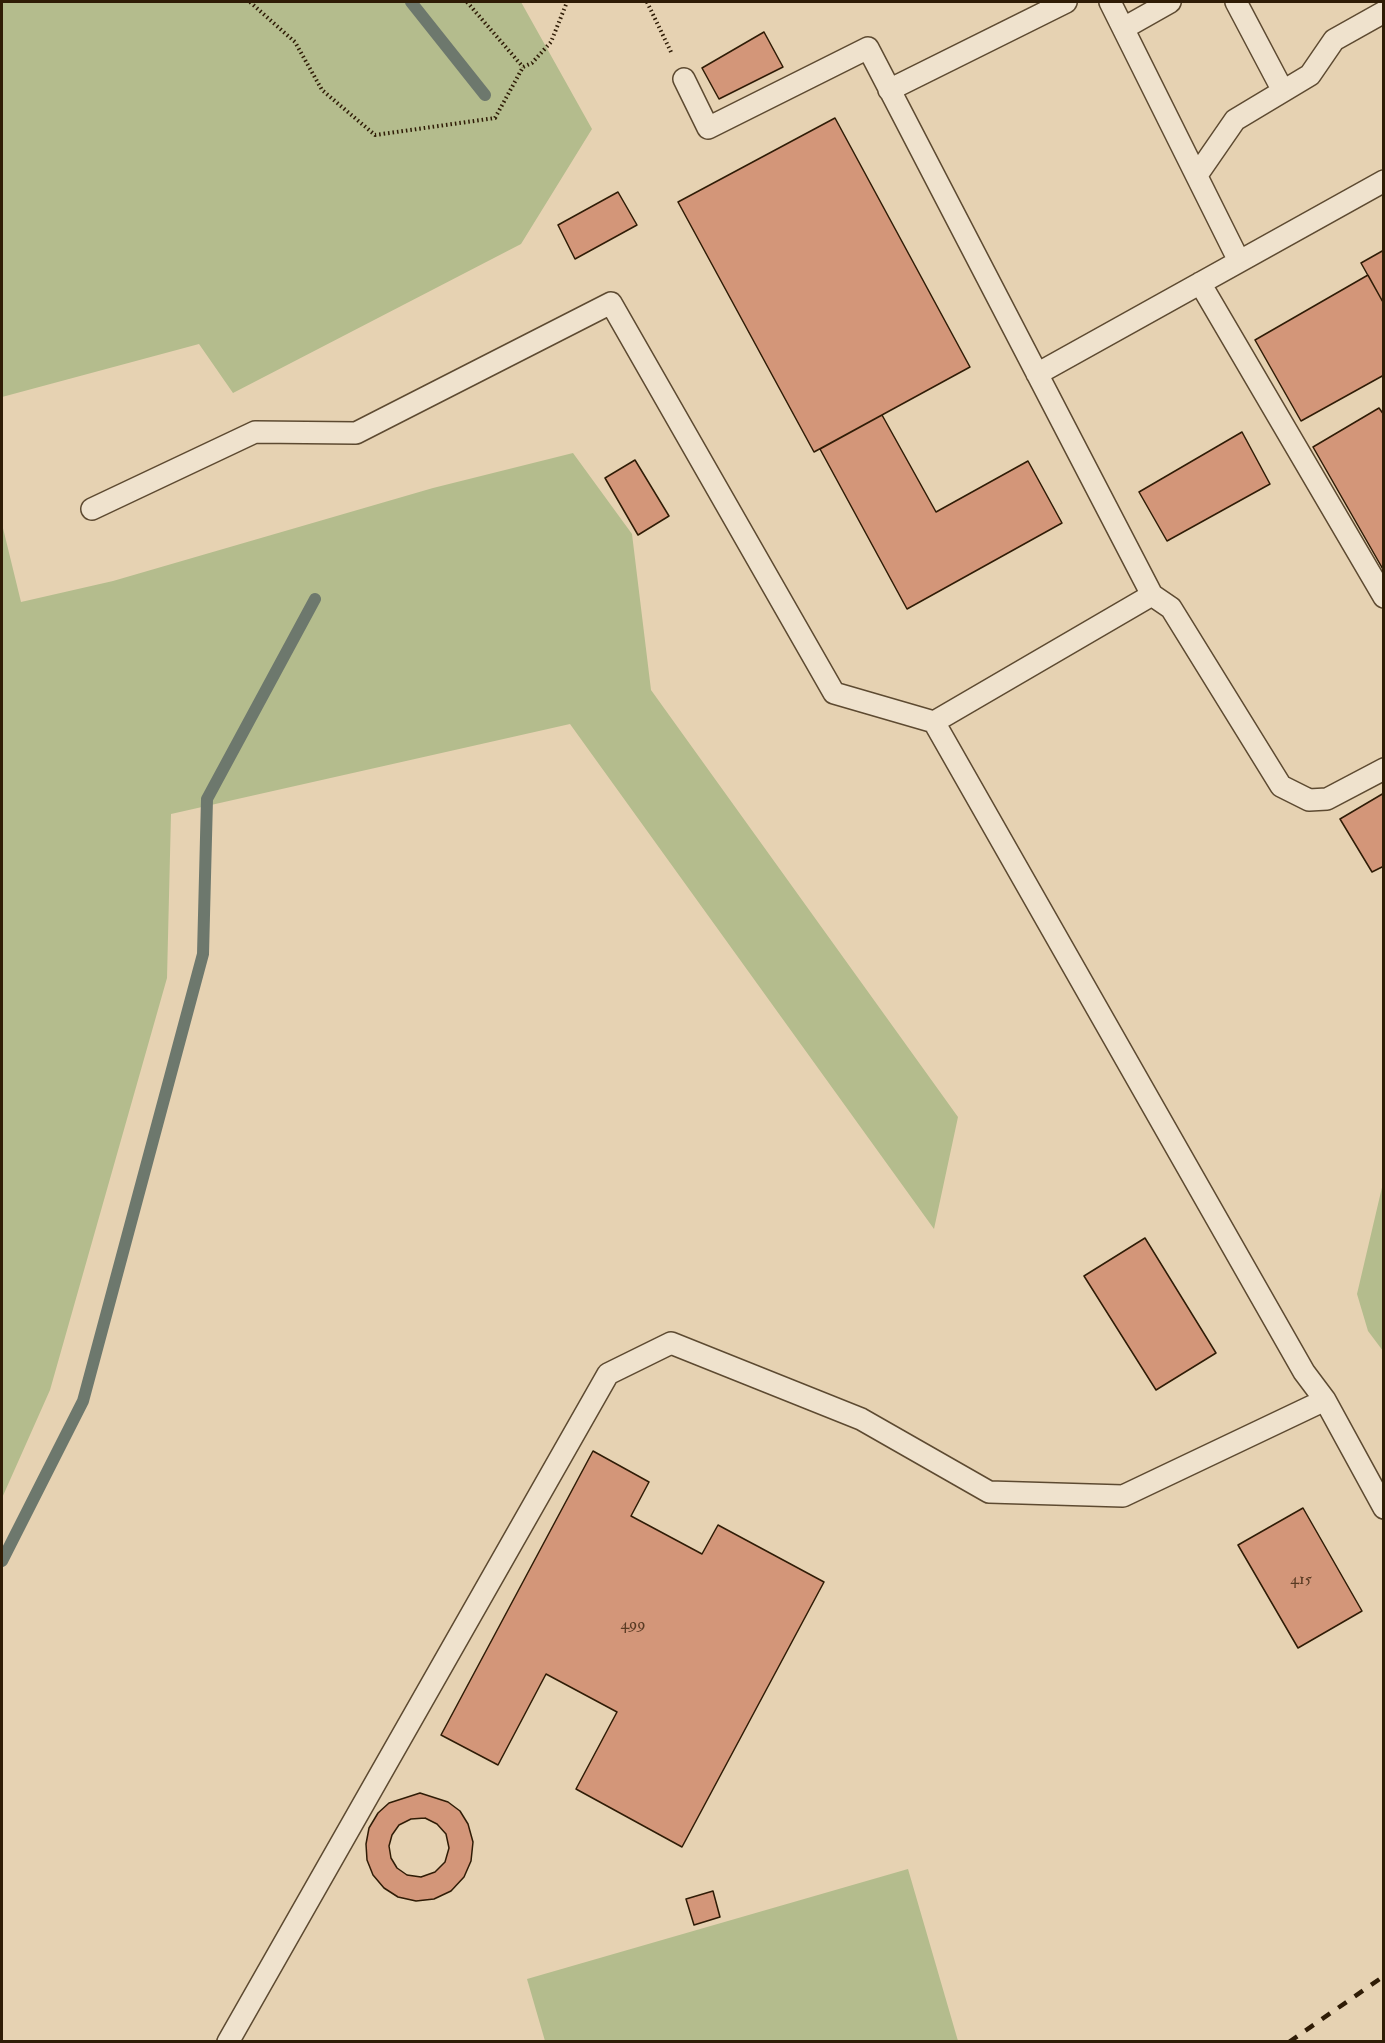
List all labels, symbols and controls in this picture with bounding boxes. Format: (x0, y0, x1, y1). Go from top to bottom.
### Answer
house number: 415 (1290, 1571, 1312, 1591)
house number: 499 (620, 1616, 646, 1636)

